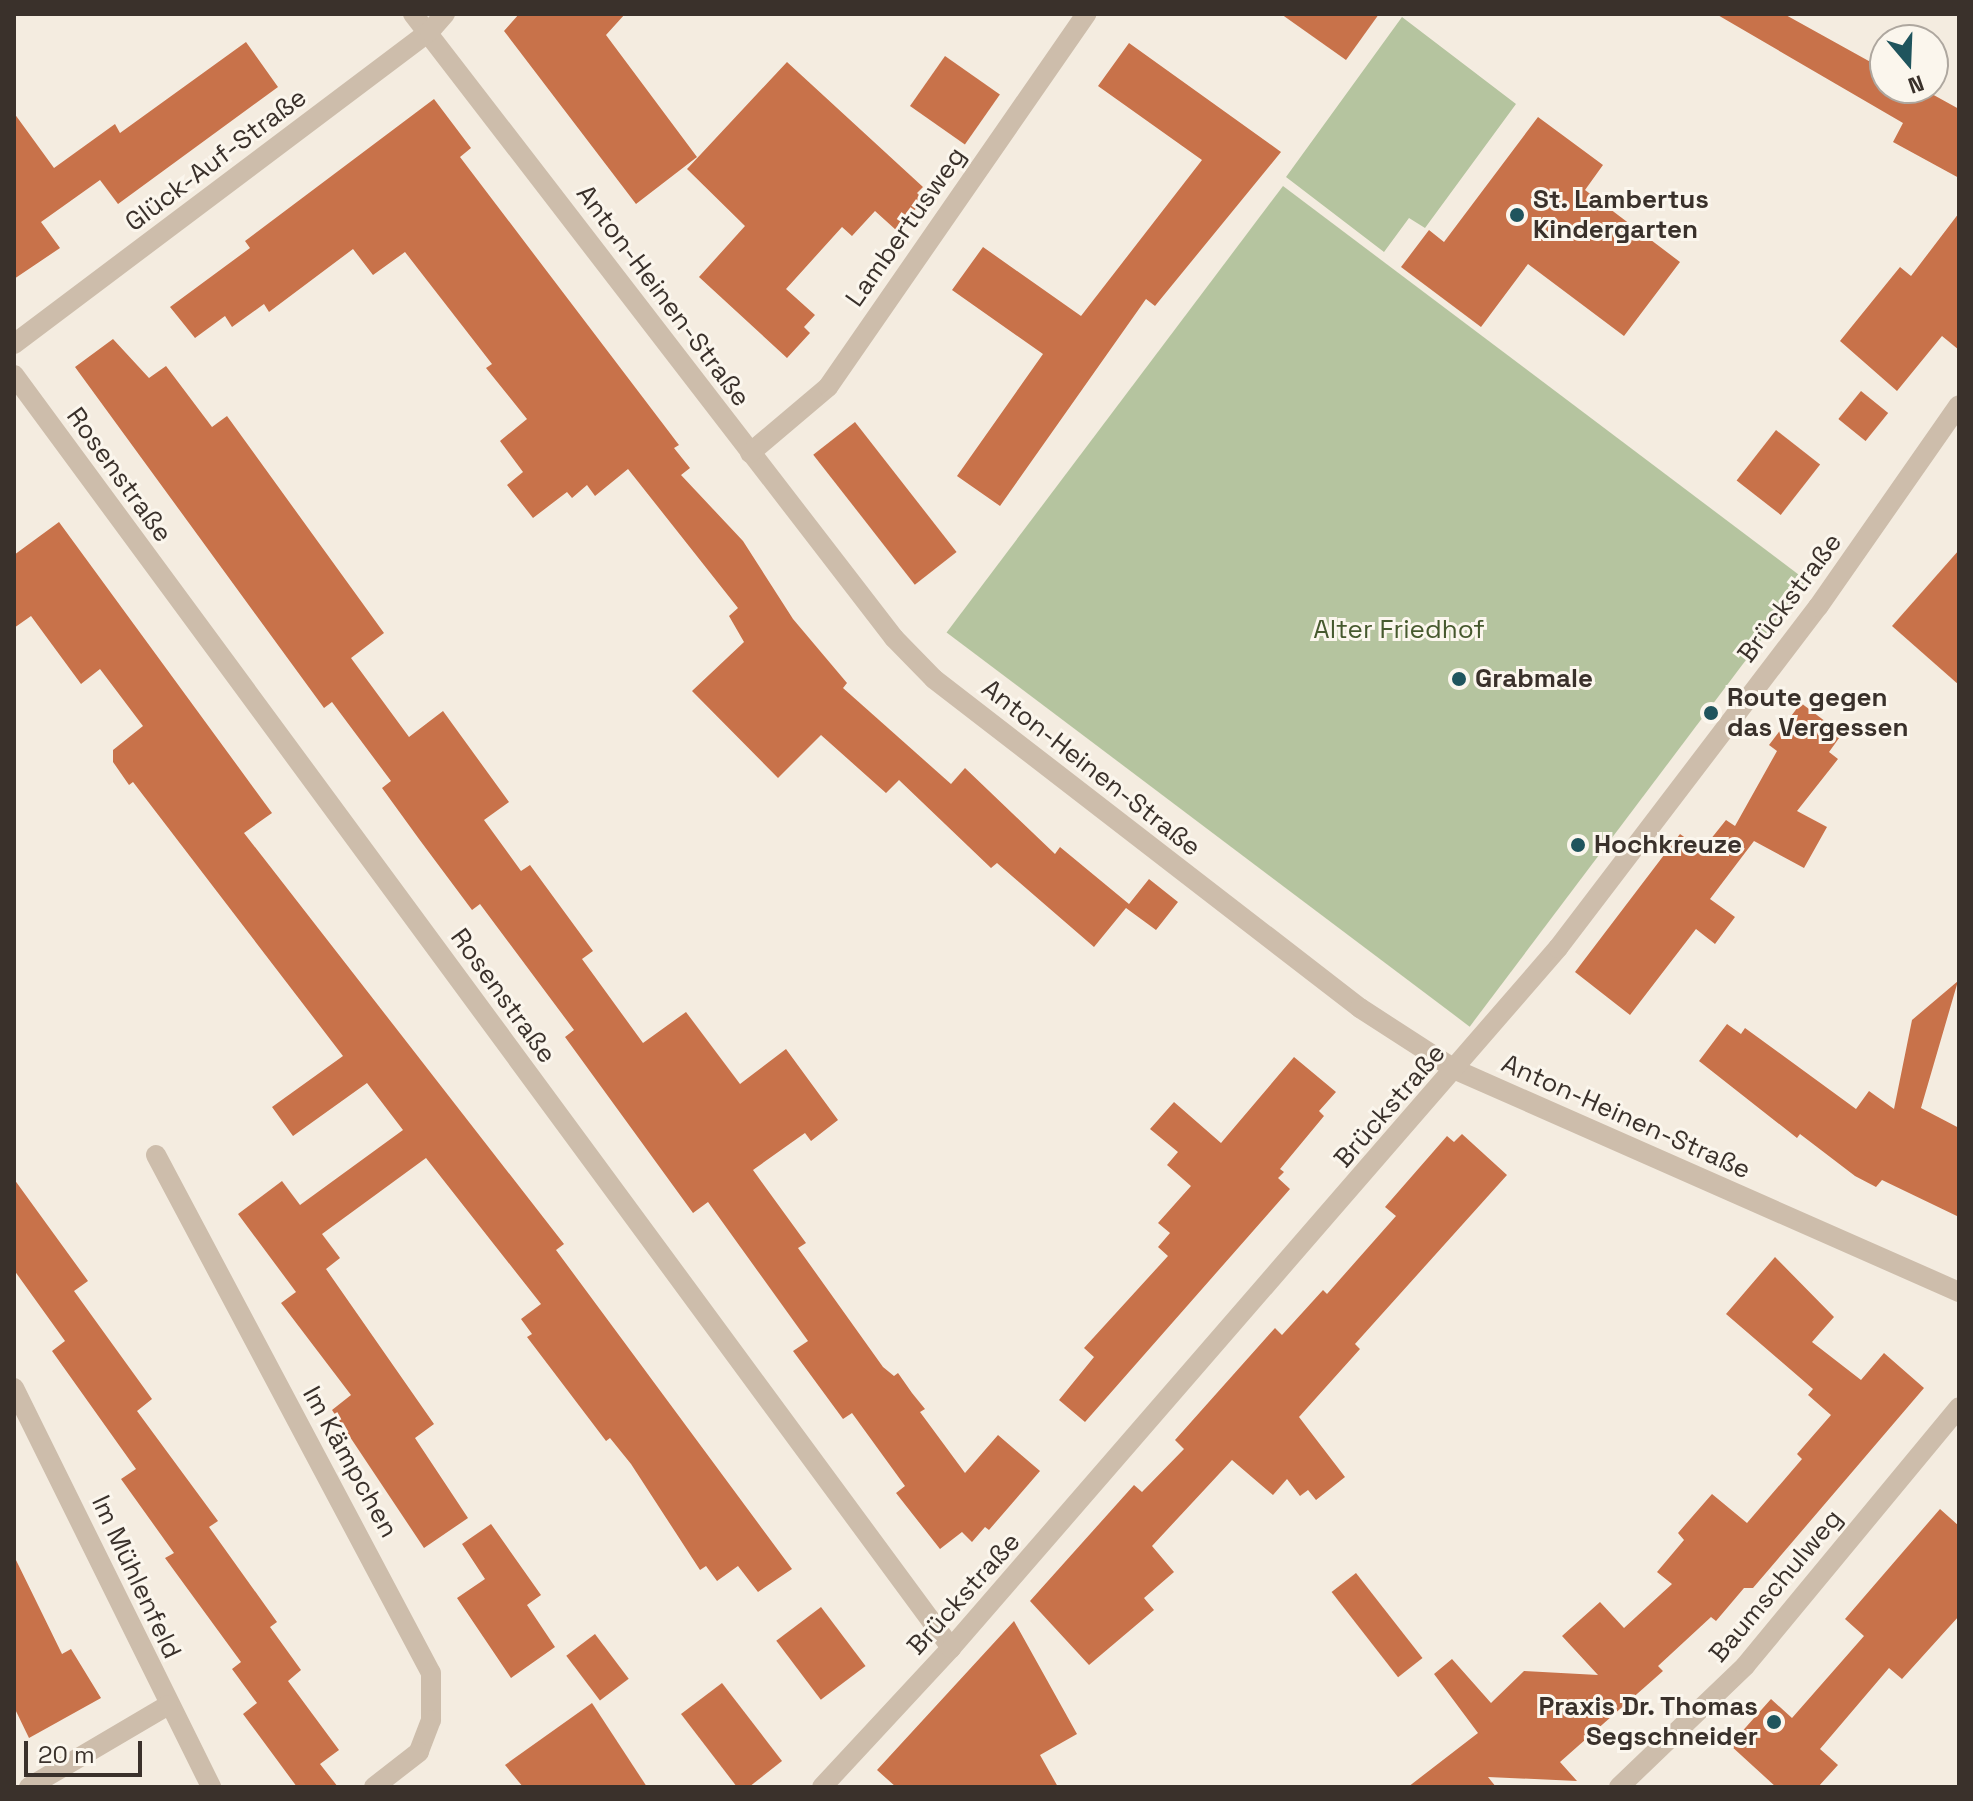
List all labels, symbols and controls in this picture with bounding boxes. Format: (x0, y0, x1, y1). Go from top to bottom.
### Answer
north arrow (1869, 24, 1949, 104)
text: N (1905, 69, 1928, 100)
street label: Glück-Auf-Straße (119, 82, 313, 238)
street label: Lambertusweg (839, 141, 973, 313)
street label: Anton-Heinen-Straße (570, 179, 756, 413)
place label: St. Lambertus Kindergarten (1533, 184, 1710, 246)
marker: St. Lambertus Kindergarten (1508, 206, 1526, 224)
street label: Rosenstraße (60, 402, 178, 548)
street label: Brückstraße (1731, 527, 1849, 669)
park label: Alter Friedhof (1313, 614, 1485, 646)
place label: Grabmale (1475, 663, 1593, 695)
marker: Grabmale (1450, 670, 1468, 688)
street label: Anton-Heinen-Straße (975, 673, 1207, 863)
place label: Route gegen das Vergessen (1727, 682, 1909, 744)
marker: Route gegen das Vergessen (1702, 704, 1720, 722)
place label: Hochkreuze (1594, 829, 1742, 861)
marker: Hochkreuze (1569, 836, 1587, 854)
street label: Rosenstraße (444, 923, 562, 1069)
street label: Brückstraße (1328, 1038, 1452, 1174)
street label: Anton-Heinen-Straße (1497, 1048, 1755, 1186)
street label: Im Kämpchen (296, 1381, 404, 1543)
street label: Im Mühlenfeld (85, 1490, 187, 1664)
street label: Baumschulweg (1703, 1503, 1849, 1669)
street label: Brückstraße (901, 1527, 1027, 1661)
place label: Praxis Dr. Thomas Segschneider (1537, 1691, 1758, 1752)
marker: Praxis Dr. Thomas Segschneider (1765, 1713, 1783, 1731)
scale bar (28, 1725, 146, 1775)
text: 20 m (38, 1739, 95, 1770)

